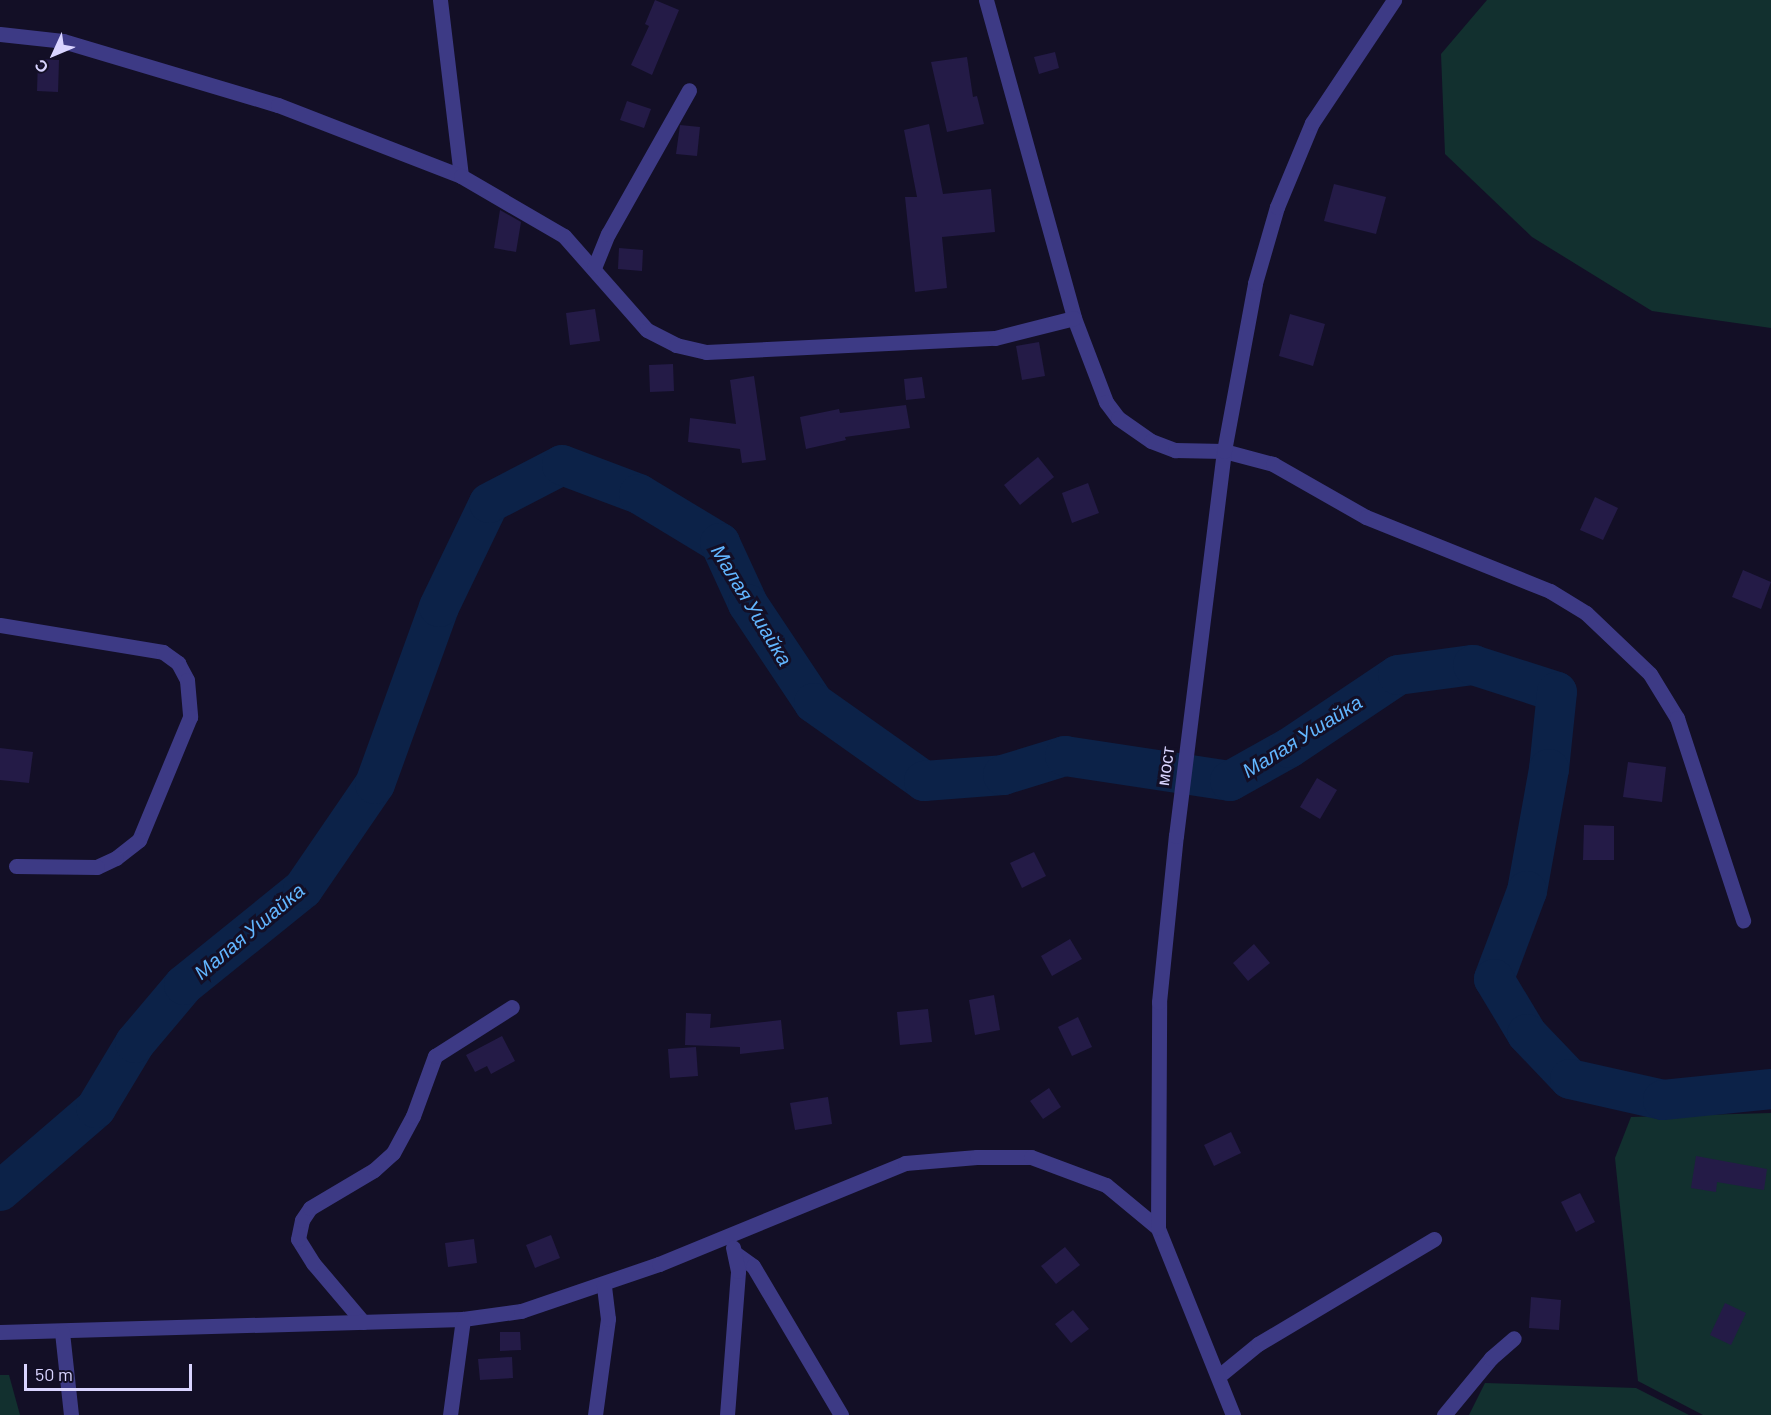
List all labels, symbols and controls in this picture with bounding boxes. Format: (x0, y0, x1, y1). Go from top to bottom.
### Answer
north arrow (24, 24, 84, 84)
text: С (30, 56, 52, 78)
water label: Малая Ушайка (707, 540, 797, 670)
water label: Малая Ушайка (1238, 690, 1366, 782)
street label: мост (1152, 745, 1178, 787)
water label: Малая Ушайка (189, 878, 309, 984)
scale bar (27, 1352, 195, 1390)
text: 50 m (35, 1363, 73, 1385)

